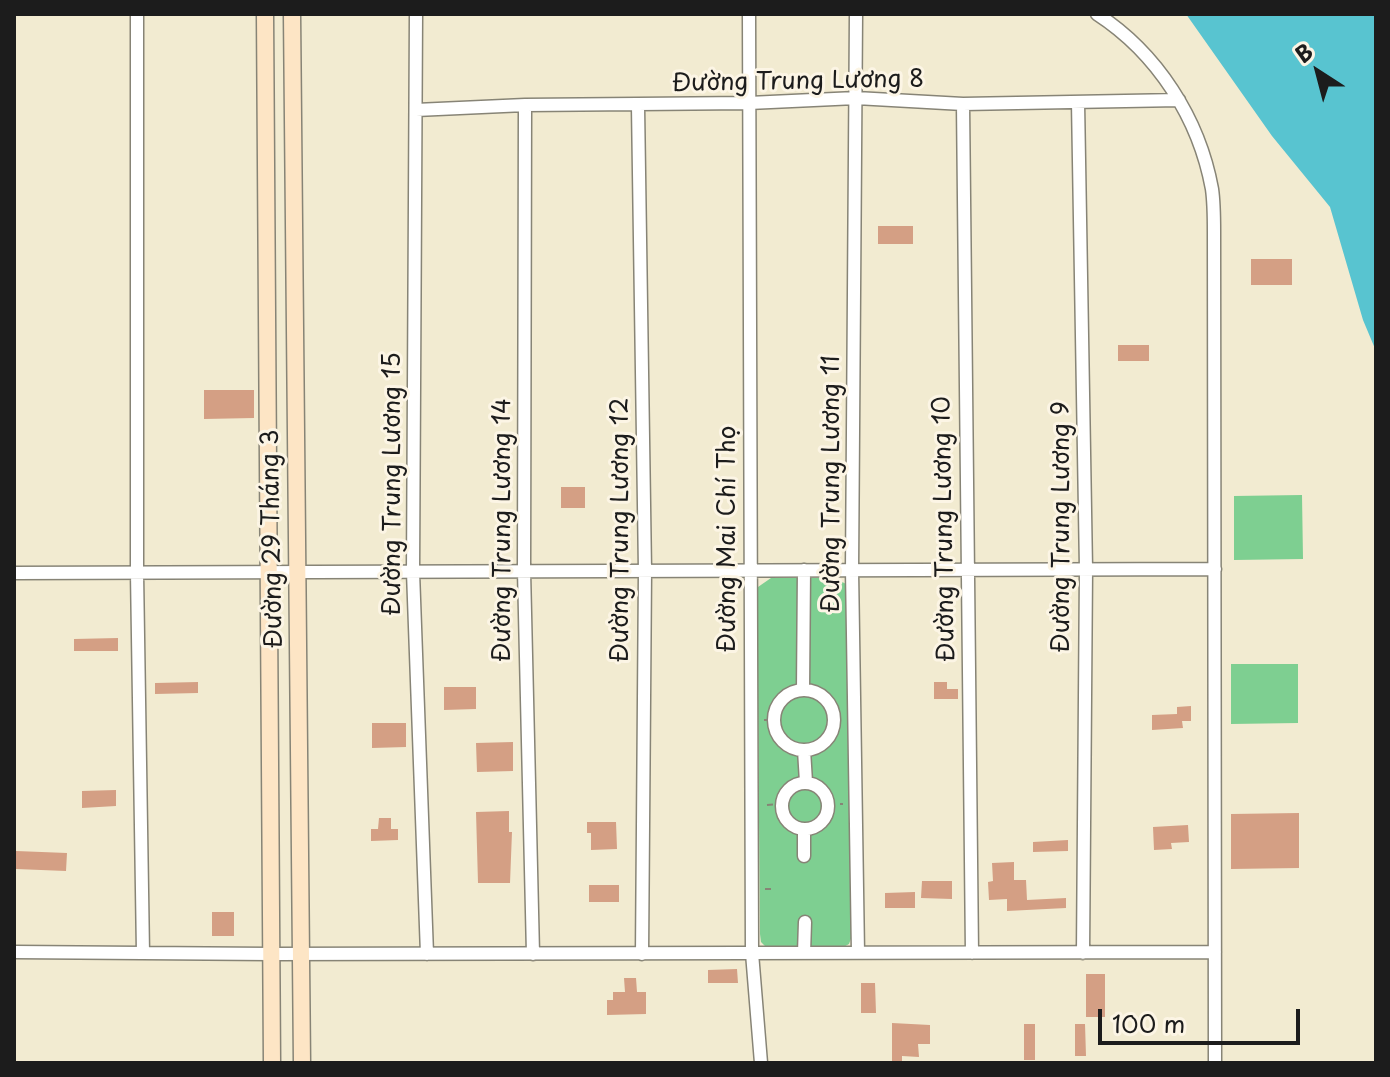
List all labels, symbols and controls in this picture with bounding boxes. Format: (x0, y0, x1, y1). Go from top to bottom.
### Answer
north arrow (1278, 32, 1358, 112)
text: B (1288, 34, 1319, 70)
street label: Đường Trung Lương 8 (672, 65, 924, 99)
street label: Đường Trung Lương 15 (379, 352, 407, 616)
street label: Đường Trung Lương 11 (818, 355, 846, 613)
street label: Đường Trung Lương 10 (928, 396, 962, 662)
street label: Đường Trung Lương 12 (607, 397, 635, 663)
street label: Đường Trung Lương 14 (489, 398, 517, 662)
street label: Đường Trung Lương 9 (1048, 401, 1076, 653)
street label: Đường Mai Chí Thọ (714, 426, 742, 652)
street label: Đường 29 Tháng 3 (257, 429, 289, 649)
scale bar (1102, 993, 1304, 1043)
text: 100 m (1112, 1005, 1185, 1041)

